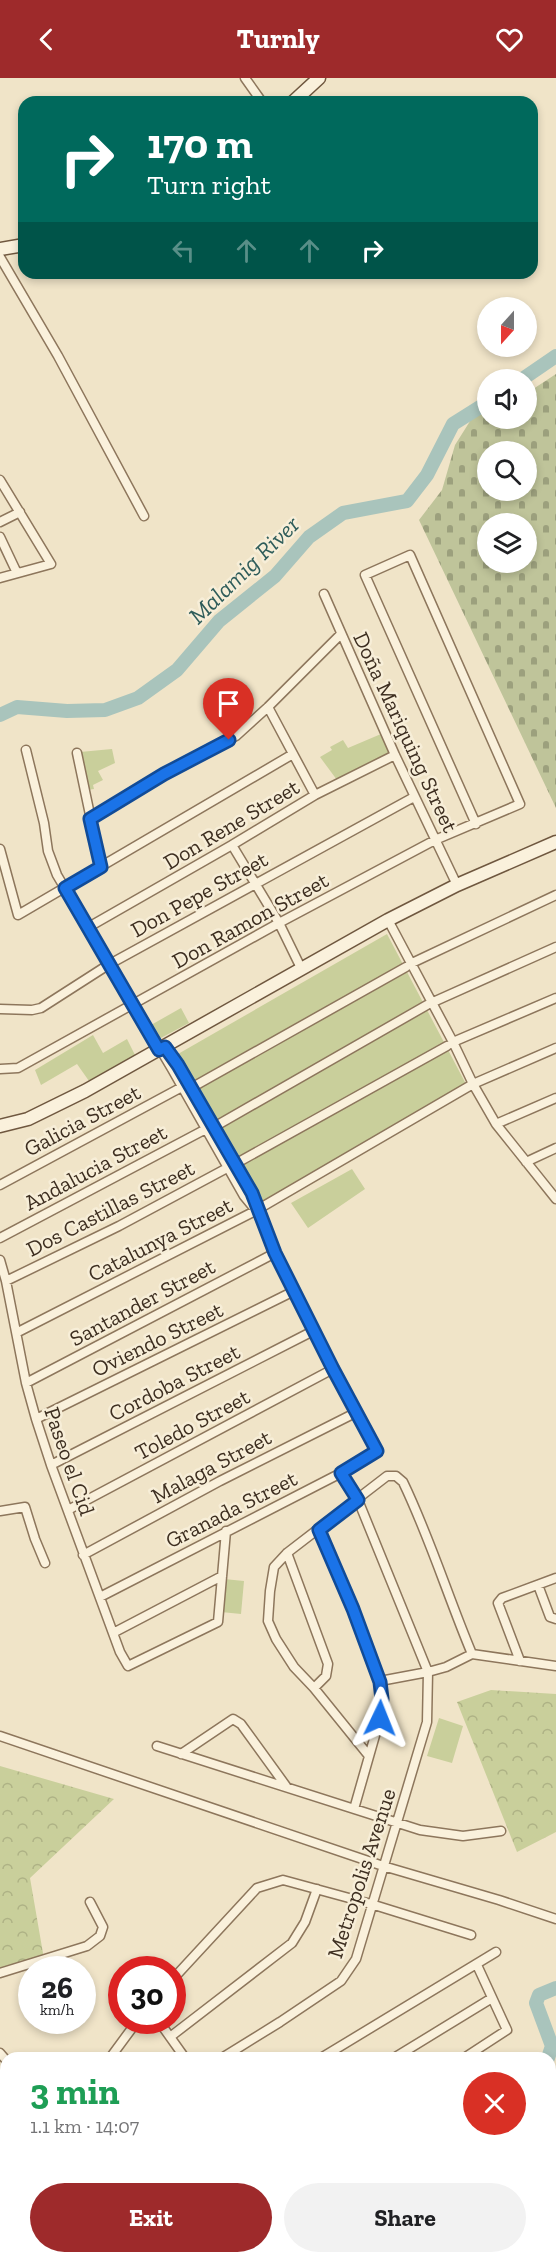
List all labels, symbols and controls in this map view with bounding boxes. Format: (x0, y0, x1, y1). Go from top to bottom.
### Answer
icon: back (30, 23, 63, 56)
text: Turnly (237, 23, 319, 55)
icon: heart (493, 23, 526, 56)
text: 170 m (147, 118, 253, 169)
icon: right (48, 120, 126, 198)
text: Turn right (147, 169, 271, 201)
icon: left (167, 234, 200, 267)
icon: ahead (230, 234, 263, 267)
icon: ahead (293, 234, 326, 267)
icon: right (356, 234, 389, 267)
north arrow (477, 297, 537, 357)
map controls (477, 297, 537, 573)
button: sound (477, 369, 537, 429)
button: search (477, 441, 537, 501)
water label: Malamig River (182, 509, 306, 630)
button: layers (477, 513, 537, 573)
street label: Doña Mariquing Street (347, 628, 464, 838)
pin (203, 678, 254, 740)
icon: arrive (212, 687, 245, 720)
street label: Don Rene Street (158, 773, 305, 876)
street label: Don Pepe Street (126, 845, 273, 943)
street label: Don Ramon Street (167, 866, 334, 975)
street label: Galicia Street (19, 1078, 146, 1162)
street label: Andalucia Street (19, 1118, 172, 1216)
street label: Dos Castillas Street (22, 1154, 200, 1263)
street label: Catalunya Street (83, 1191, 238, 1288)
street label: Santander Street (65, 1252, 220, 1352)
street label: Oviendo Street (87, 1296, 228, 1383)
street label: Cordoba Street (104, 1337, 245, 1427)
street label: Toledo Street (130, 1383, 255, 1466)
street label: Paseo el Cid (38, 1403, 101, 1519)
street label: Malaga Street (147, 1423, 277, 1509)
street label: Granada Street (161, 1464, 302, 1554)
position arrow (348, 1686, 412, 1750)
street label: Metropolis Avenue (321, 1785, 402, 1961)
speed limit sign: 30 (108, 1956, 186, 2034)
text: 26 (41, 1970, 73, 2006)
text: km/h (40, 2001, 74, 2019)
text: 3 min (30, 2070, 120, 2113)
button: close (463, 2072, 526, 2135)
text: 1.1 km · 14:07 (30, 2114, 139, 2138)
button: Exit (30, 2183, 272, 2252)
button: Share (284, 2183, 526, 2252)

